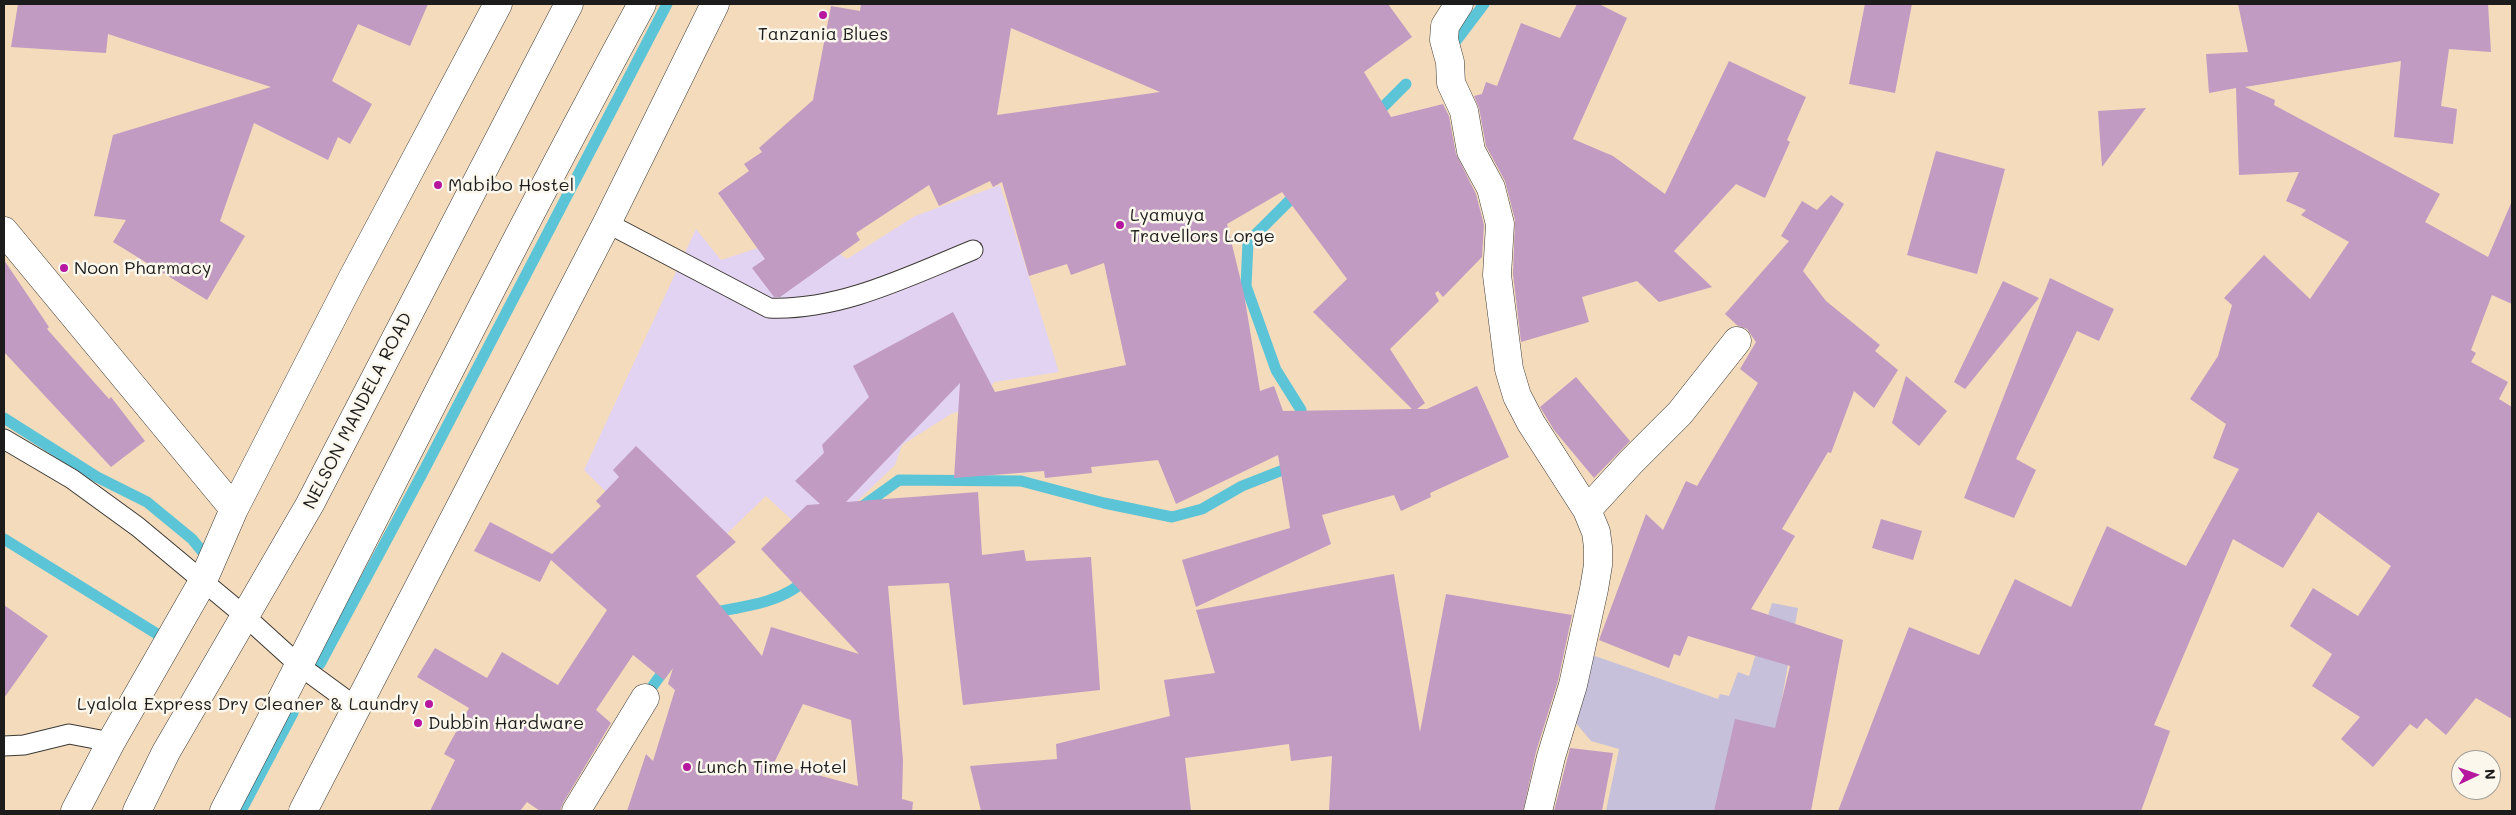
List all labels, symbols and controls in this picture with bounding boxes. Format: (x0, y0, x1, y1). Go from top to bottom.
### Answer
marker: Tanzania Blues (817, 9, 829, 21)
place label: Tanzania Blues (758, 23, 888, 45)
place label: Mabibo Hostel (448, 174, 574, 196)
marker: Mabibo Hostel (432, 179, 444, 191)
place label: Lyamuya Travellors Lorge (1130, 204, 1275, 246)
marker: Lyamuya Travellors Lorge (1114, 219, 1126, 231)
place label: Noon Pharmacy (74, 257, 211, 279)
marker: Noon Pharmacy (58, 262, 70, 274)
street label: NELSON MANDELA ROAD (299, 309, 417, 513)
place label: Lyalola Express Dry Cleaner & Laundry (77, 693, 419, 715)
marker: Lyalola Express Dry Cleaner & Laundry (423, 698, 435, 710)
place label: Dubbin Hardware (428, 712, 584, 734)
marker: Dubbin Hardware (412, 717, 424, 729)
north arrow (2451, 750, 2501, 800)
place label: Lunch Time Hotel (697, 756, 847, 778)
marker: Lunch Time Hotel (681, 761, 693, 773)
text: N (2481, 768, 2500, 780)

